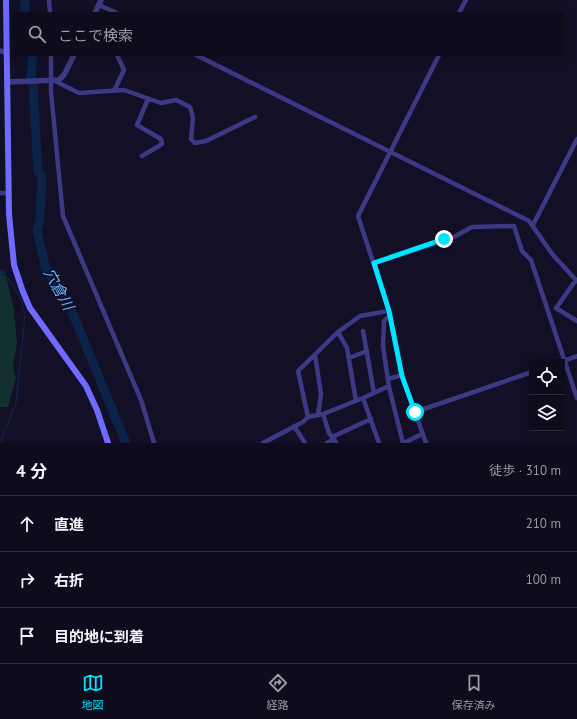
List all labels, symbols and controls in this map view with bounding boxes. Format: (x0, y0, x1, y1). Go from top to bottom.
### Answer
search box (12, 12, 565, 56)
icon: search (26, 23, 48, 45)
text: ここで検索 (58, 26, 133, 45)
route end (435, 230, 453, 248)
water label: 穴倉川 (40, 265, 79, 315)
map controls (529, 359, 565, 431)
button: locate (529, 359, 565, 395)
button: layers (529, 395, 565, 431)
route start (406, 403, 424, 421)
text: 4 分 (16, 460, 47, 482)
text: 徒歩 · 310 m (489, 462, 561, 479)
icon: ahead (16, 513, 38, 535)
text: 直進 (54, 515, 84, 534)
text: 210 m (526, 515, 561, 532)
icon: right (16, 569, 38, 591)
text: 右折 (54, 571, 84, 590)
text: 100 m (526, 571, 561, 588)
icon: arrive (16, 625, 38, 647)
text: 目的地に到着 (54, 627, 144, 646)
tab: 地図 (82, 672, 104, 712)
tab: 経路 (267, 672, 289, 712)
tab: 保存済み (452, 672, 496, 712)

